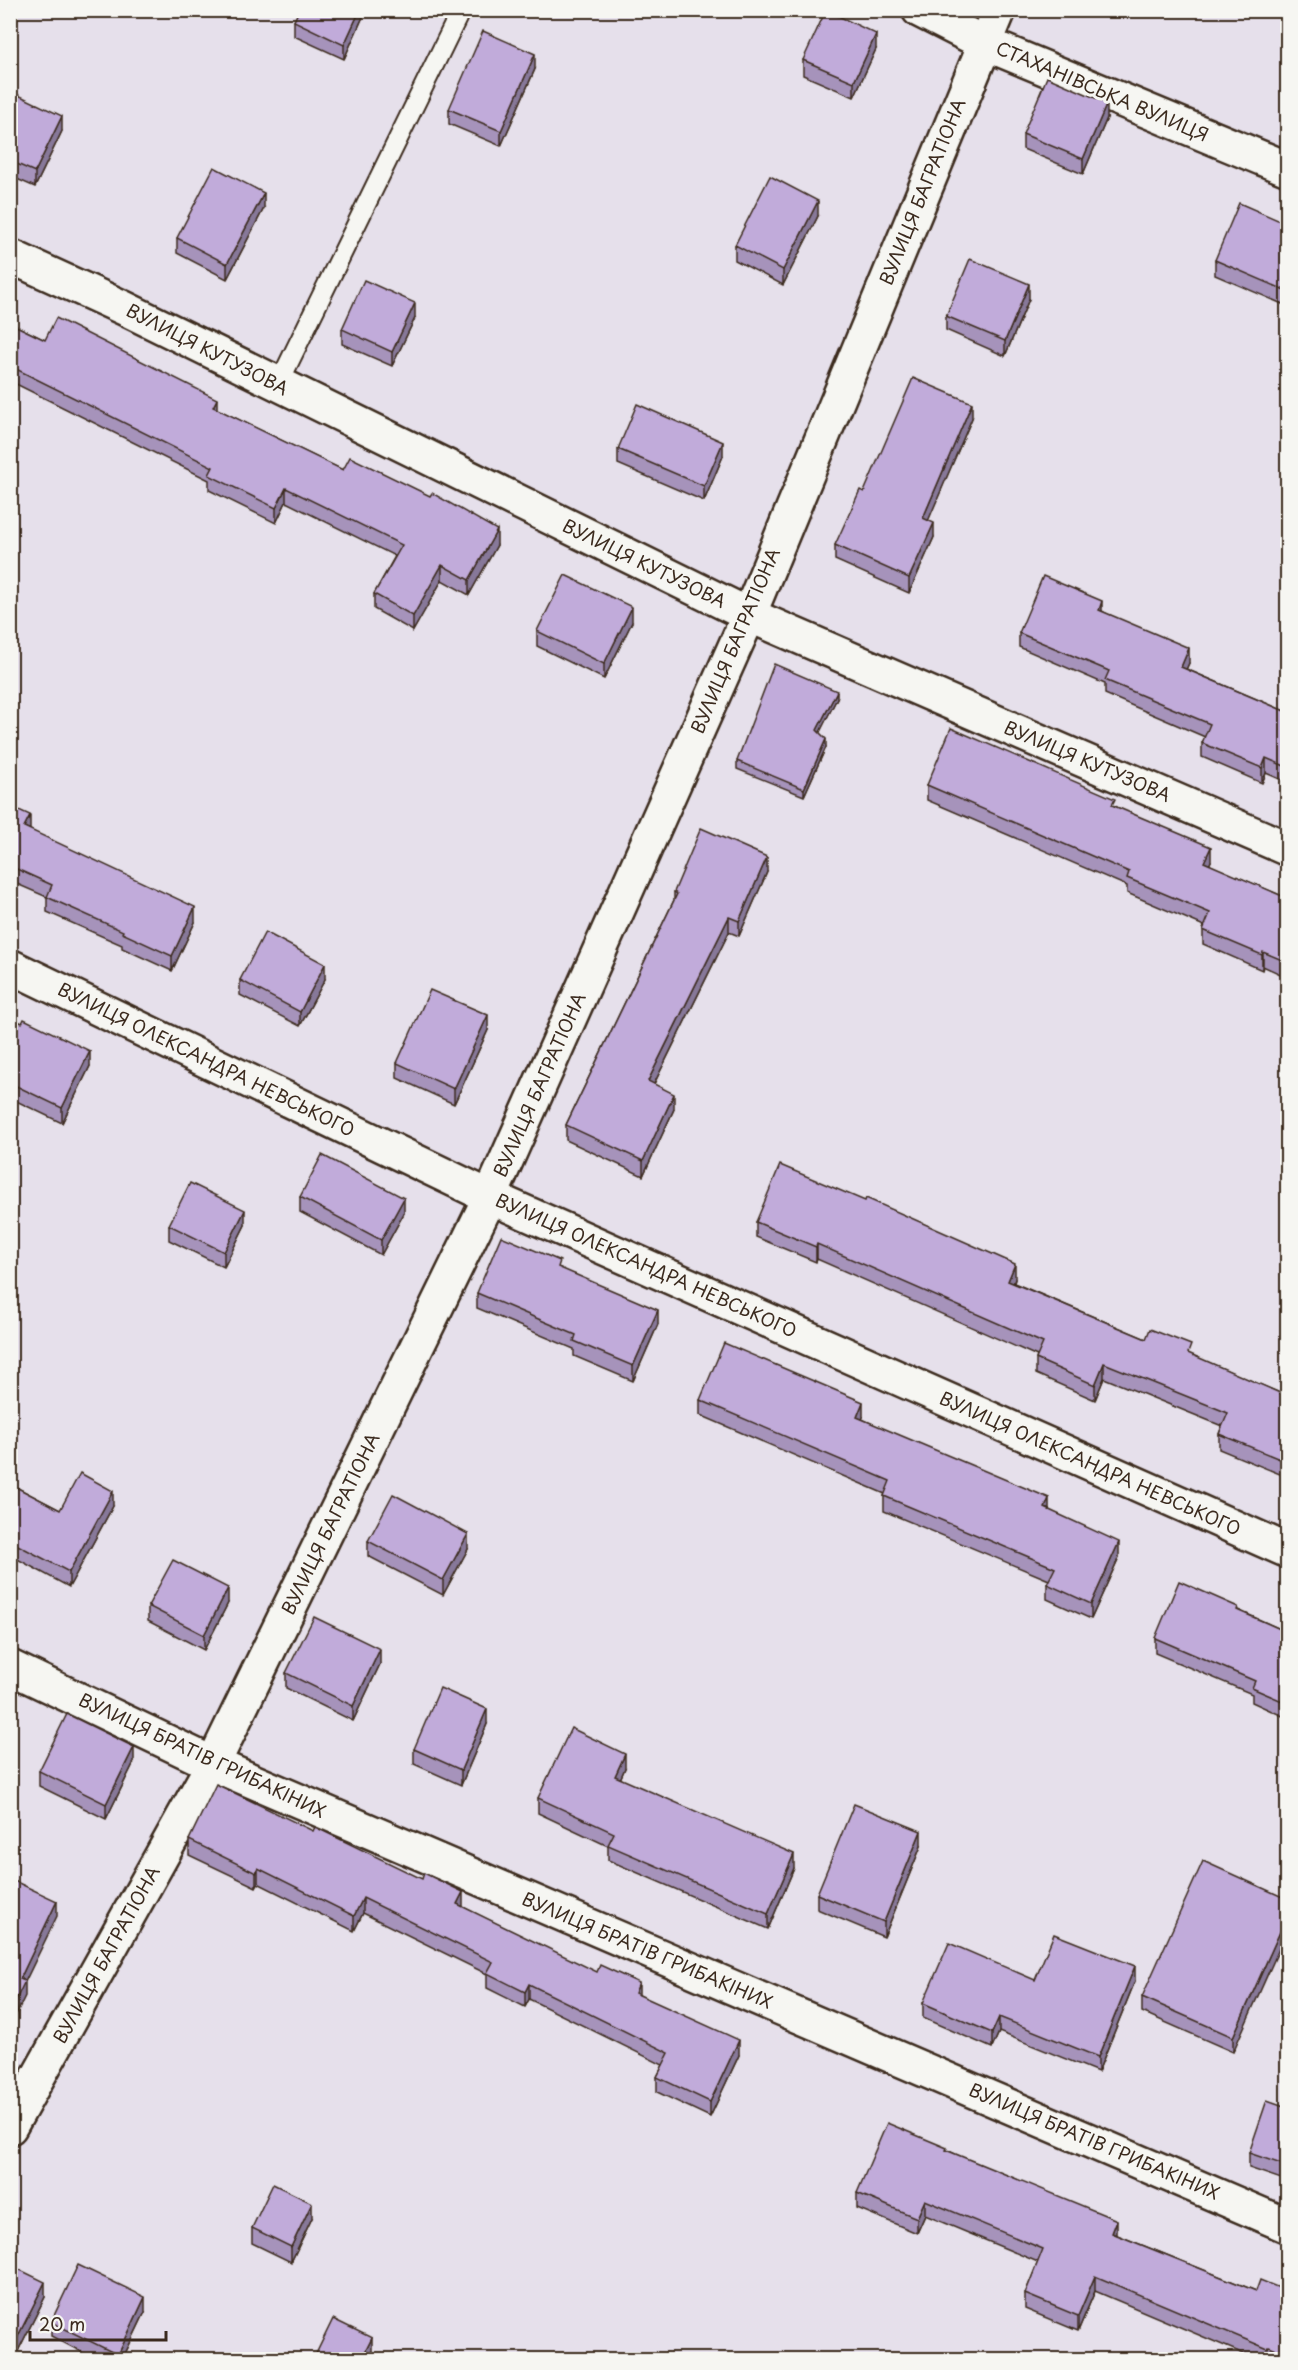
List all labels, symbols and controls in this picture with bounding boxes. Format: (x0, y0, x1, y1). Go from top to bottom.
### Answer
street label: СТАХАНІВСЬКА ВУЛИЦЯ (992, 34, 1213, 148)
street label: ВУЛИЦЯ БАГРАТІОНА (872, 94, 972, 289)
street label: ВУЛИЦЯ КУТУЗОВА (122, 296, 293, 401)
street label: ВУЛИЦЯ КУТУЗОВА (558, 511, 731, 614)
street label: ВУЛИЦЯ БАГРАТІОНА (683, 543, 786, 737)
street label: ВУЛИЦЯ КУТУЗОВА (1000, 713, 1175, 808)
street label: ВУЛИЦЯ ОЛЕКСАНДРА НЕВСЬКОГО (54, 975, 360, 1143)
street label: ВУЛИЦЯ БАГРАТІОНА (486, 988, 592, 1181)
street label: ВУЛИЦЯ ОЛЕКСАНДРА НЕВСЬКОГО (492, 1186, 802, 1344)
street label: ВУЛИЦЯ ОЛЕКСАНДРА НЕВСЬКОГО (936, 1384, 1246, 1542)
street label: ВУЛИЦЯ БАГРАТІОНА (274, 1428, 386, 1619)
street label: ВУЛИЦЯ БРАТІВ ГРИБАКІНИХ (75, 1685, 331, 1824)
street label: ВУЛИЦЯ БАГРАТІОНА (46, 1860, 166, 2048)
street label: ВУЛИЦЯ БРАТІВ ГРИБАКІНИХ (518, 1885, 777, 2015)
street label: ВУЛИЦЯ БРАТІВ ГРИБАКІНИХ (965, 2076, 1224, 2206)
scale bar (30, 2304, 166, 2342)
text: 20 m (39, 2310, 85, 2337)

